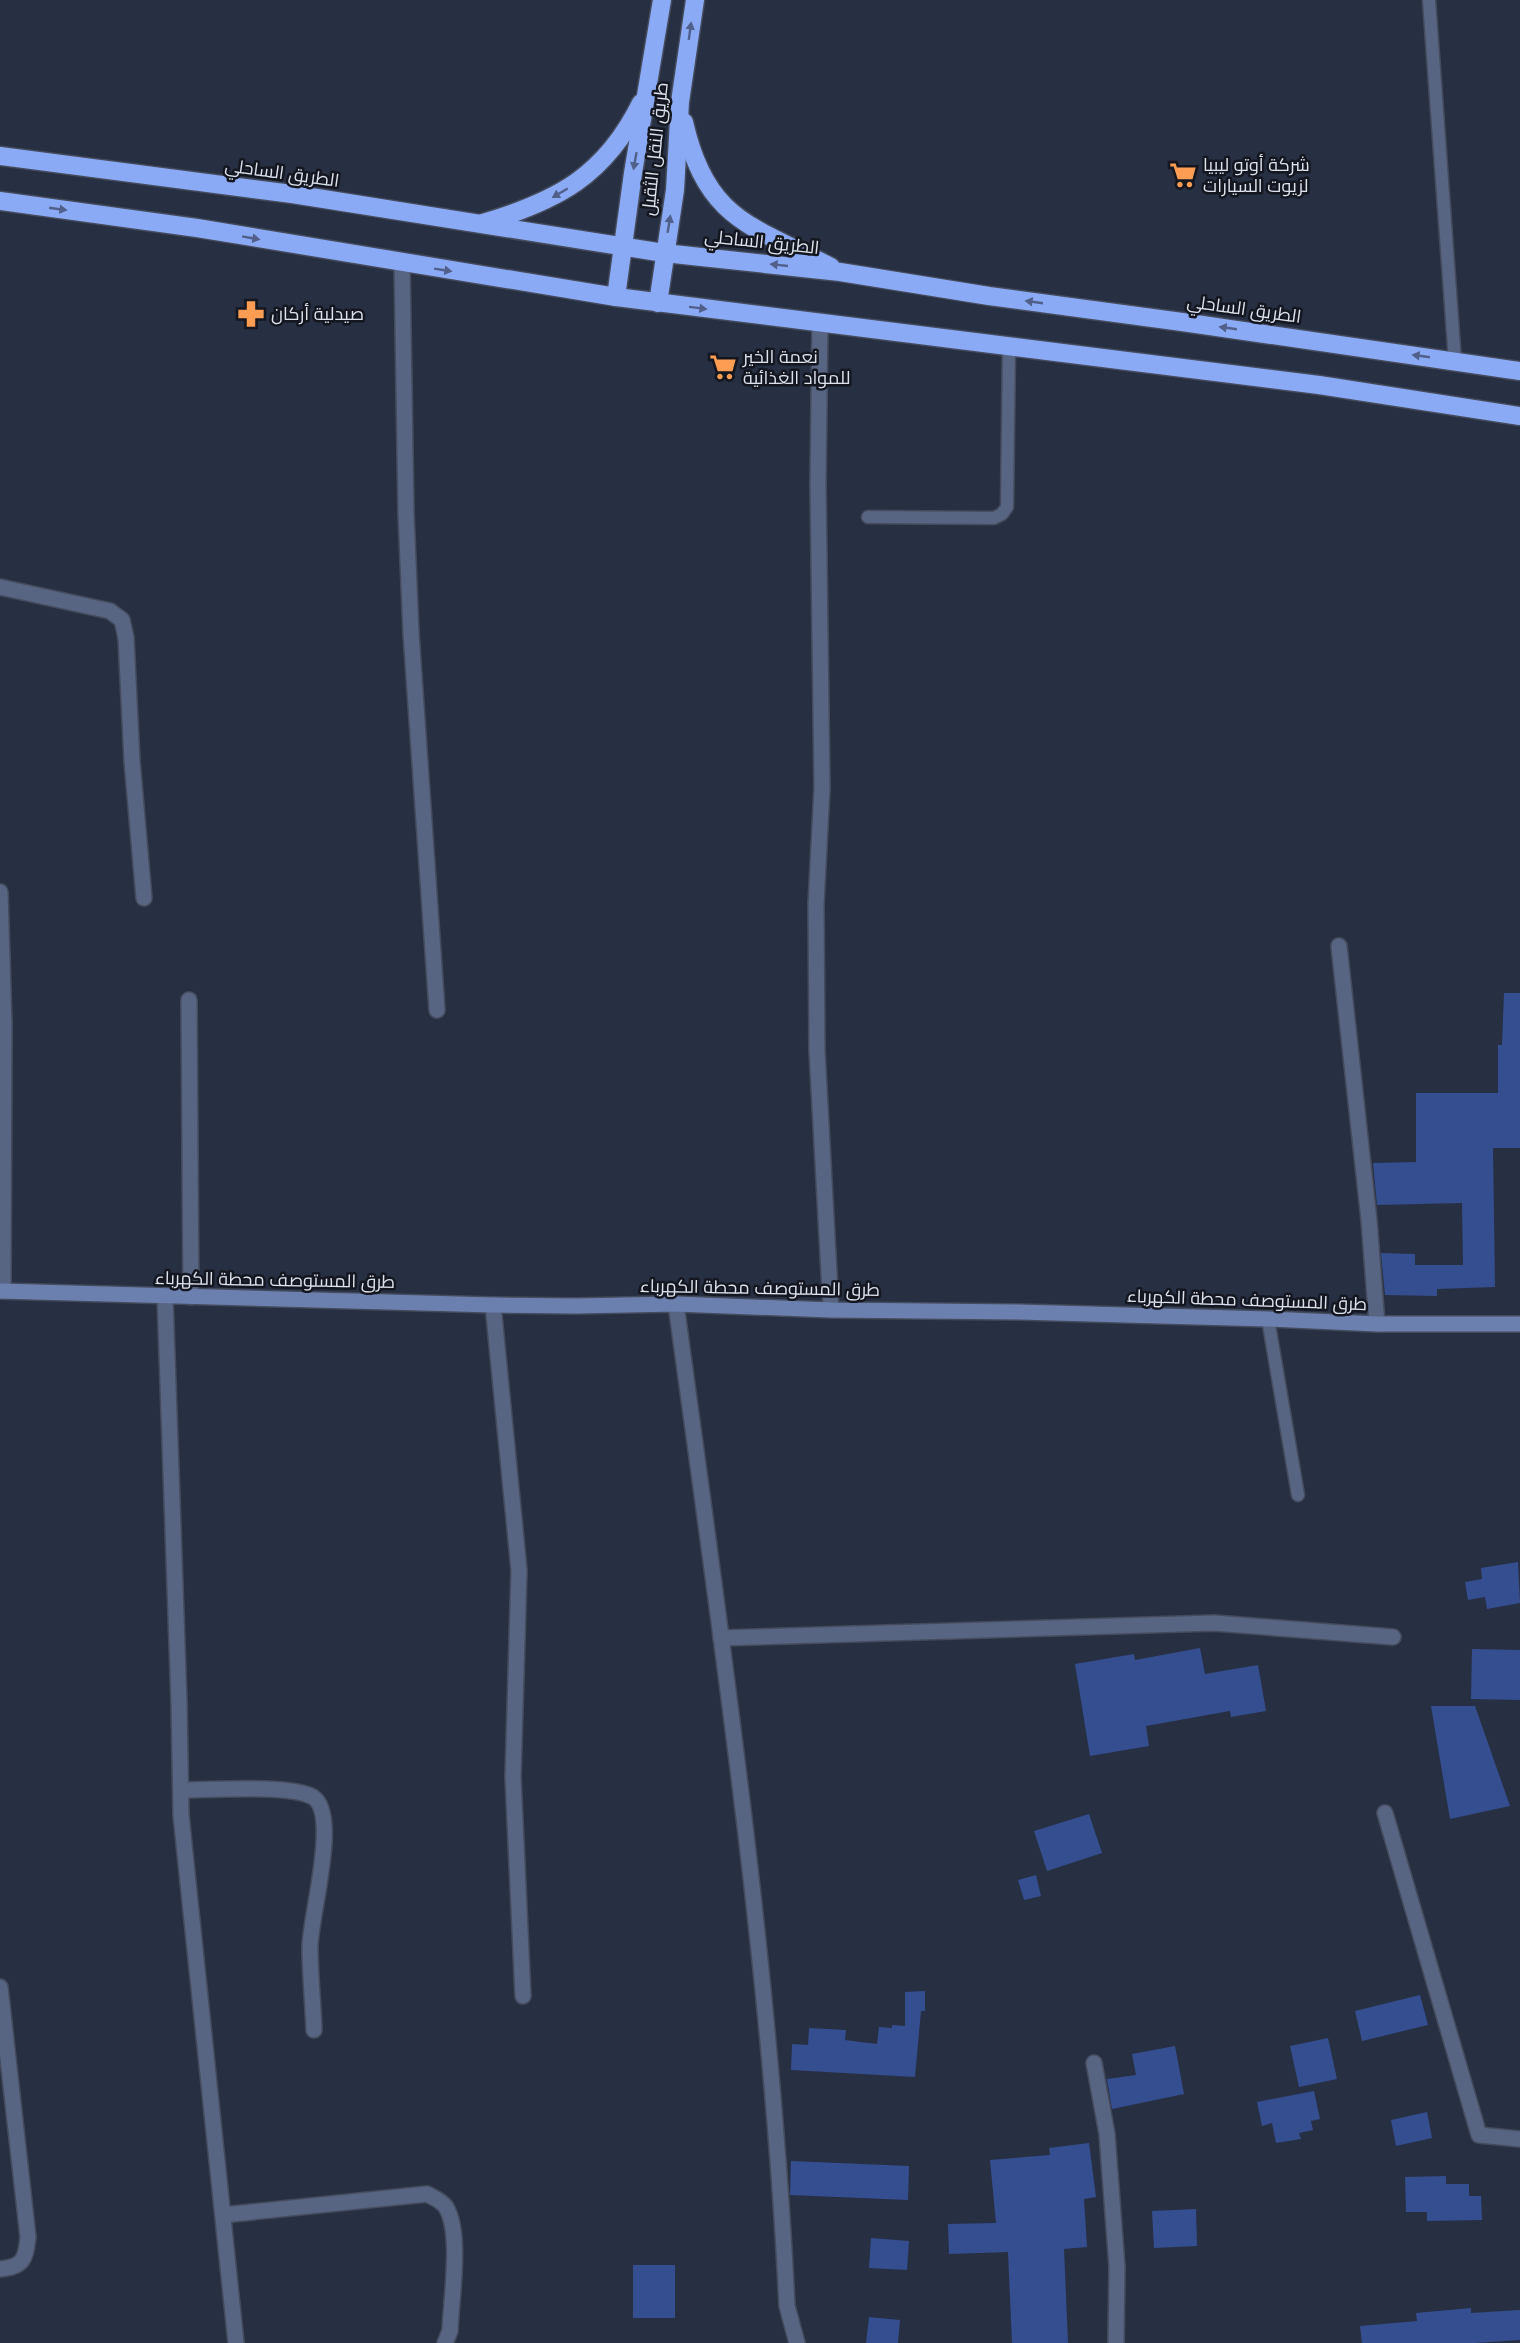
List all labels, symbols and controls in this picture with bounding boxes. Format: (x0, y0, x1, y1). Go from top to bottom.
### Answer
one-way arrow (686, 21, 695, 40)
street label: طريق النقل الثقيل (636, 81, 674, 217)
one-way arrow (631, 152, 640, 171)
street label: الطريق الساحلي (223, 153, 341, 195)
place label: شركة أوتو ليبيا لزيوت السيارات (1203, 153, 1310, 197)
supermarket icon: شركة أوتو ليبيا لزيوت السيارات (1168, 160, 1198, 190)
one-way arrow (552, 187, 569, 197)
one-way arrow (49, 204, 68, 214)
one-way arrow (665, 215, 674, 234)
street label: الطريق الساحلي (703, 224, 821, 262)
one-way arrow (241, 233, 260, 242)
one-way arrow (770, 260, 789, 270)
one-way arrow (434, 265, 453, 274)
street label: الطريق الساحلي (1185, 289, 1303, 331)
one-way arrow (1025, 297, 1044, 307)
pharmacy icon: صيدلية أركان (236, 299, 266, 329)
place label: صيدلية أركان (271, 302, 364, 325)
one-way arrow (689, 303, 708, 313)
one-way arrow (1218, 324, 1237, 333)
place label: نعمة الخير للمواد الغذائية (742, 345, 850, 389)
one-way arrow (1411, 351, 1430, 360)
supermarket icon: نعمة الخير للمواد الغذائية (708, 352, 738, 382)
street label: طرق المستوصف محطة الكهرباء (155, 1266, 395, 1294)
street label: طرق المستوصف محطة الكهرباء (640, 1274, 880, 1302)
street label: طرق المستوصف محطة الكهرباء (1127, 1284, 1367, 1316)

